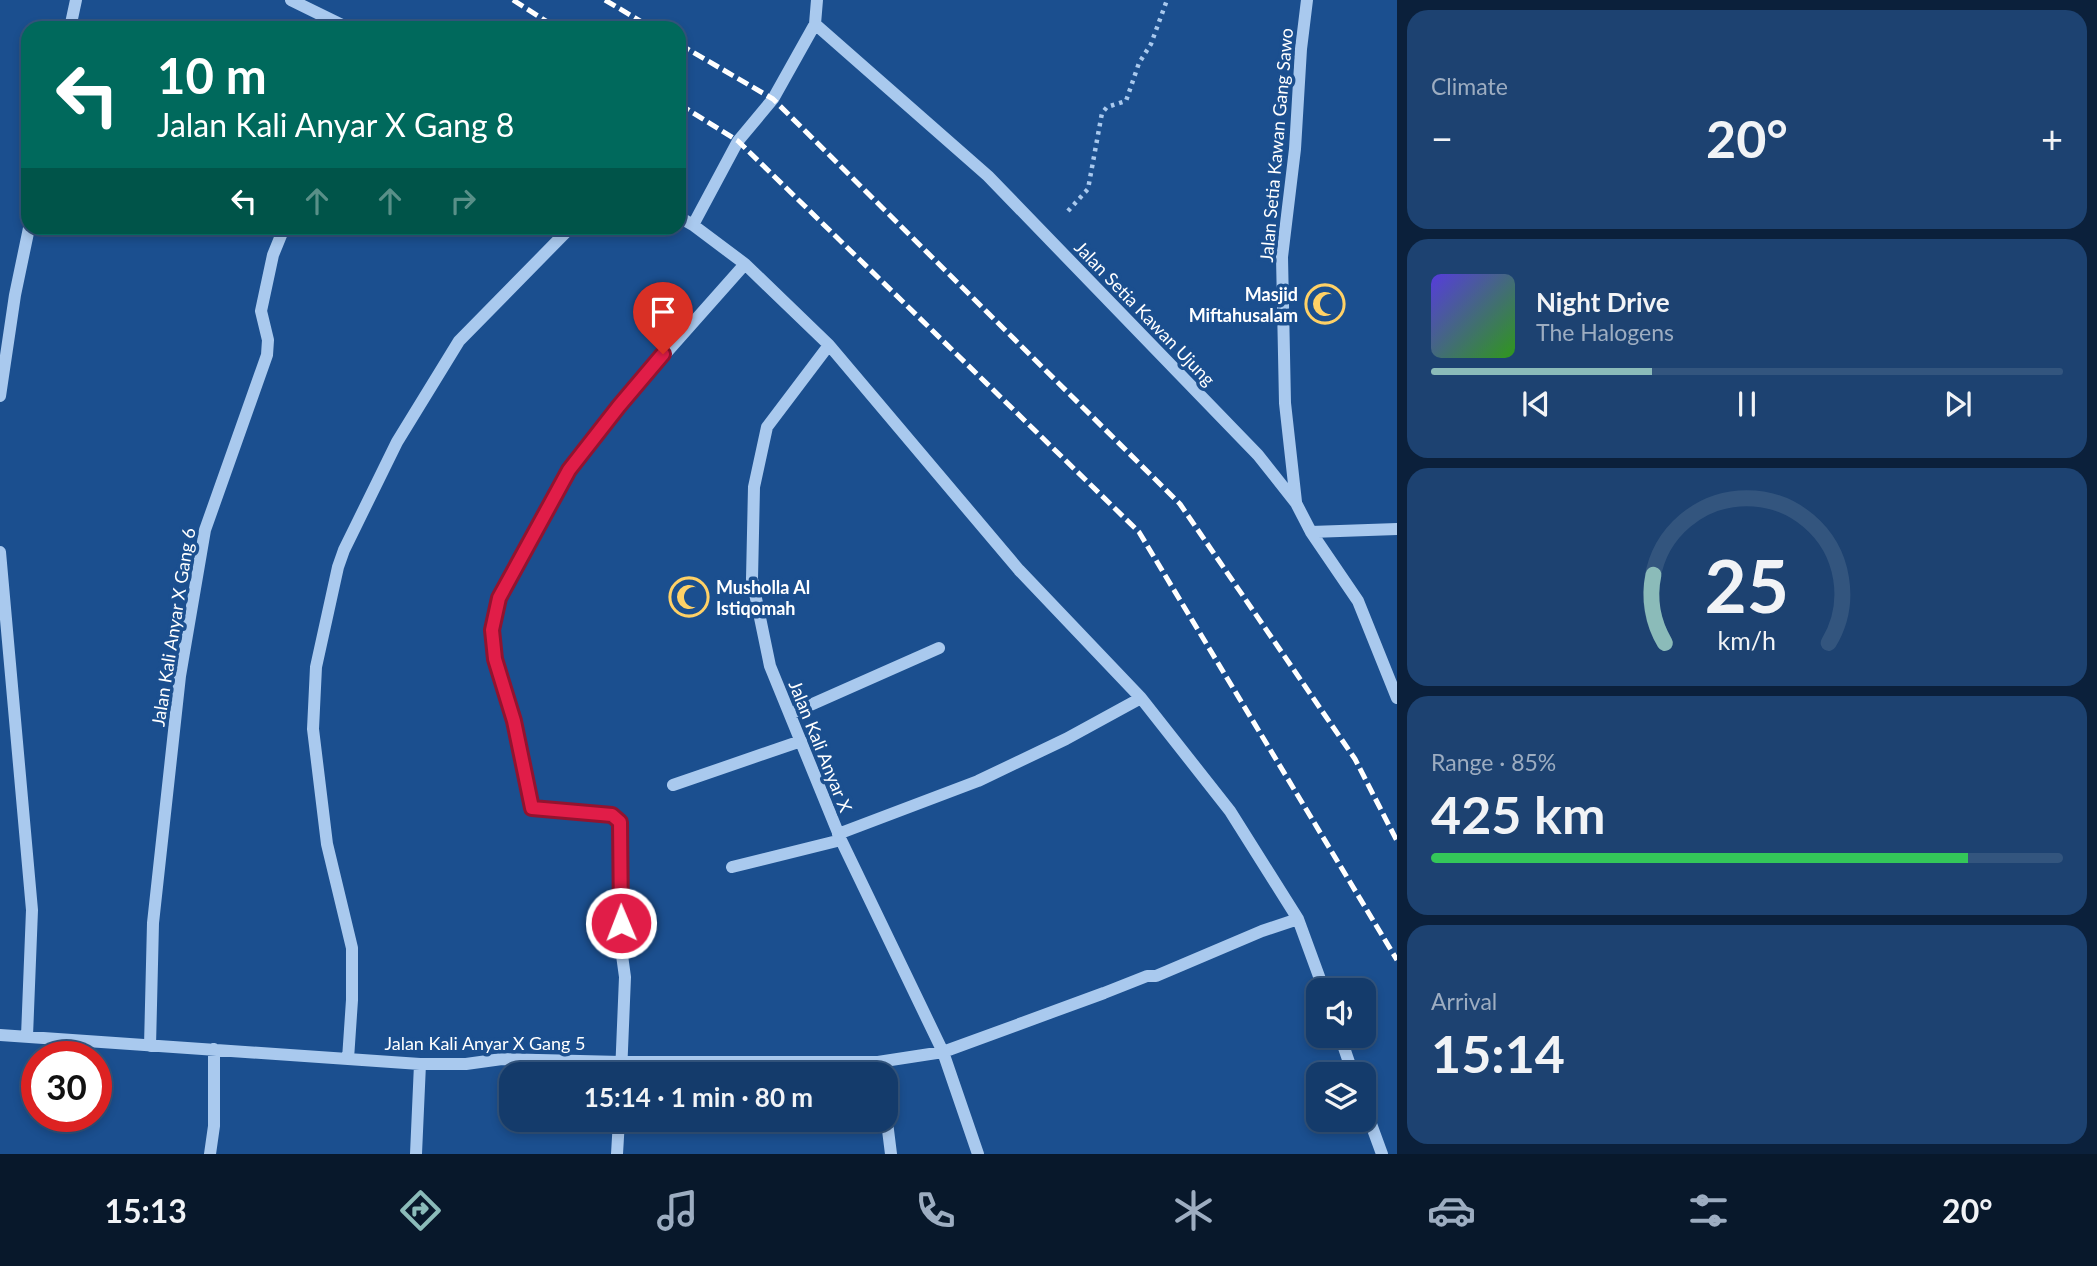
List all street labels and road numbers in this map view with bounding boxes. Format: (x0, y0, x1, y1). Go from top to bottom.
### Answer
street label: Jalan Setia Kawan Gang Sawo (1255, 27, 1297, 263)
street label: Jalan Setia Kawan Ujung (1070, 236, 1220, 390)
street label: Jalan Kali Anyar X Gang 6 (146, 526, 200, 728)
street label: Jalan Kali Anyar X (785, 677, 858, 815)
street label: Jalan Kali Anyar X Gang 5 (384, 1032, 586, 1054)

